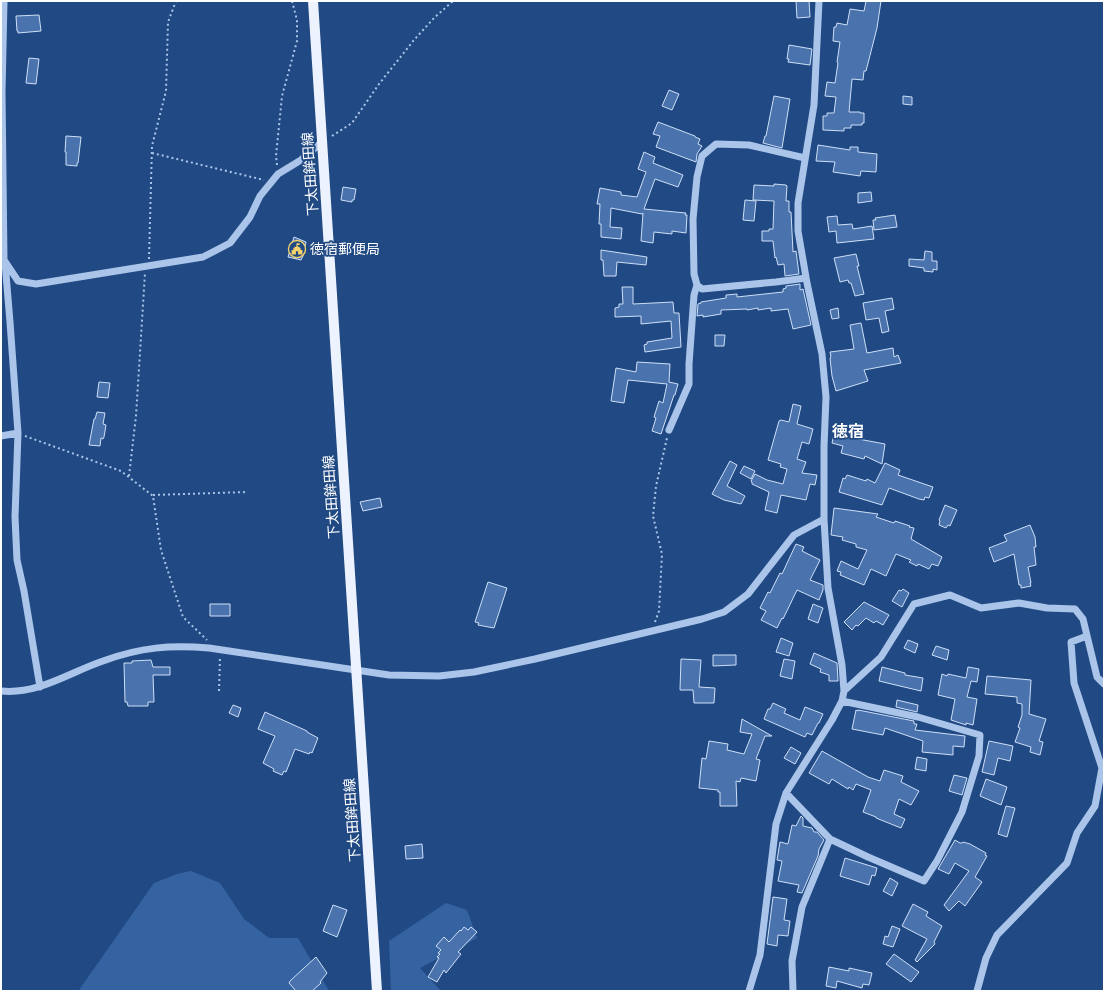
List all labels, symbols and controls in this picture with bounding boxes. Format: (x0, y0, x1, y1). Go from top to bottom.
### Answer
street label: 下太田鉾田線 (298, 132, 321, 217)
public building icon: 徳宿郵便局 (287, 239, 307, 259)
place label: 徳宿郵便局 (310, 240, 380, 257)
district label: 徳宿 (832, 421, 864, 440)
street label: 下太田鉾田線 (319, 455, 342, 540)
street label: 下太田鉾田線 (340, 778, 363, 863)

